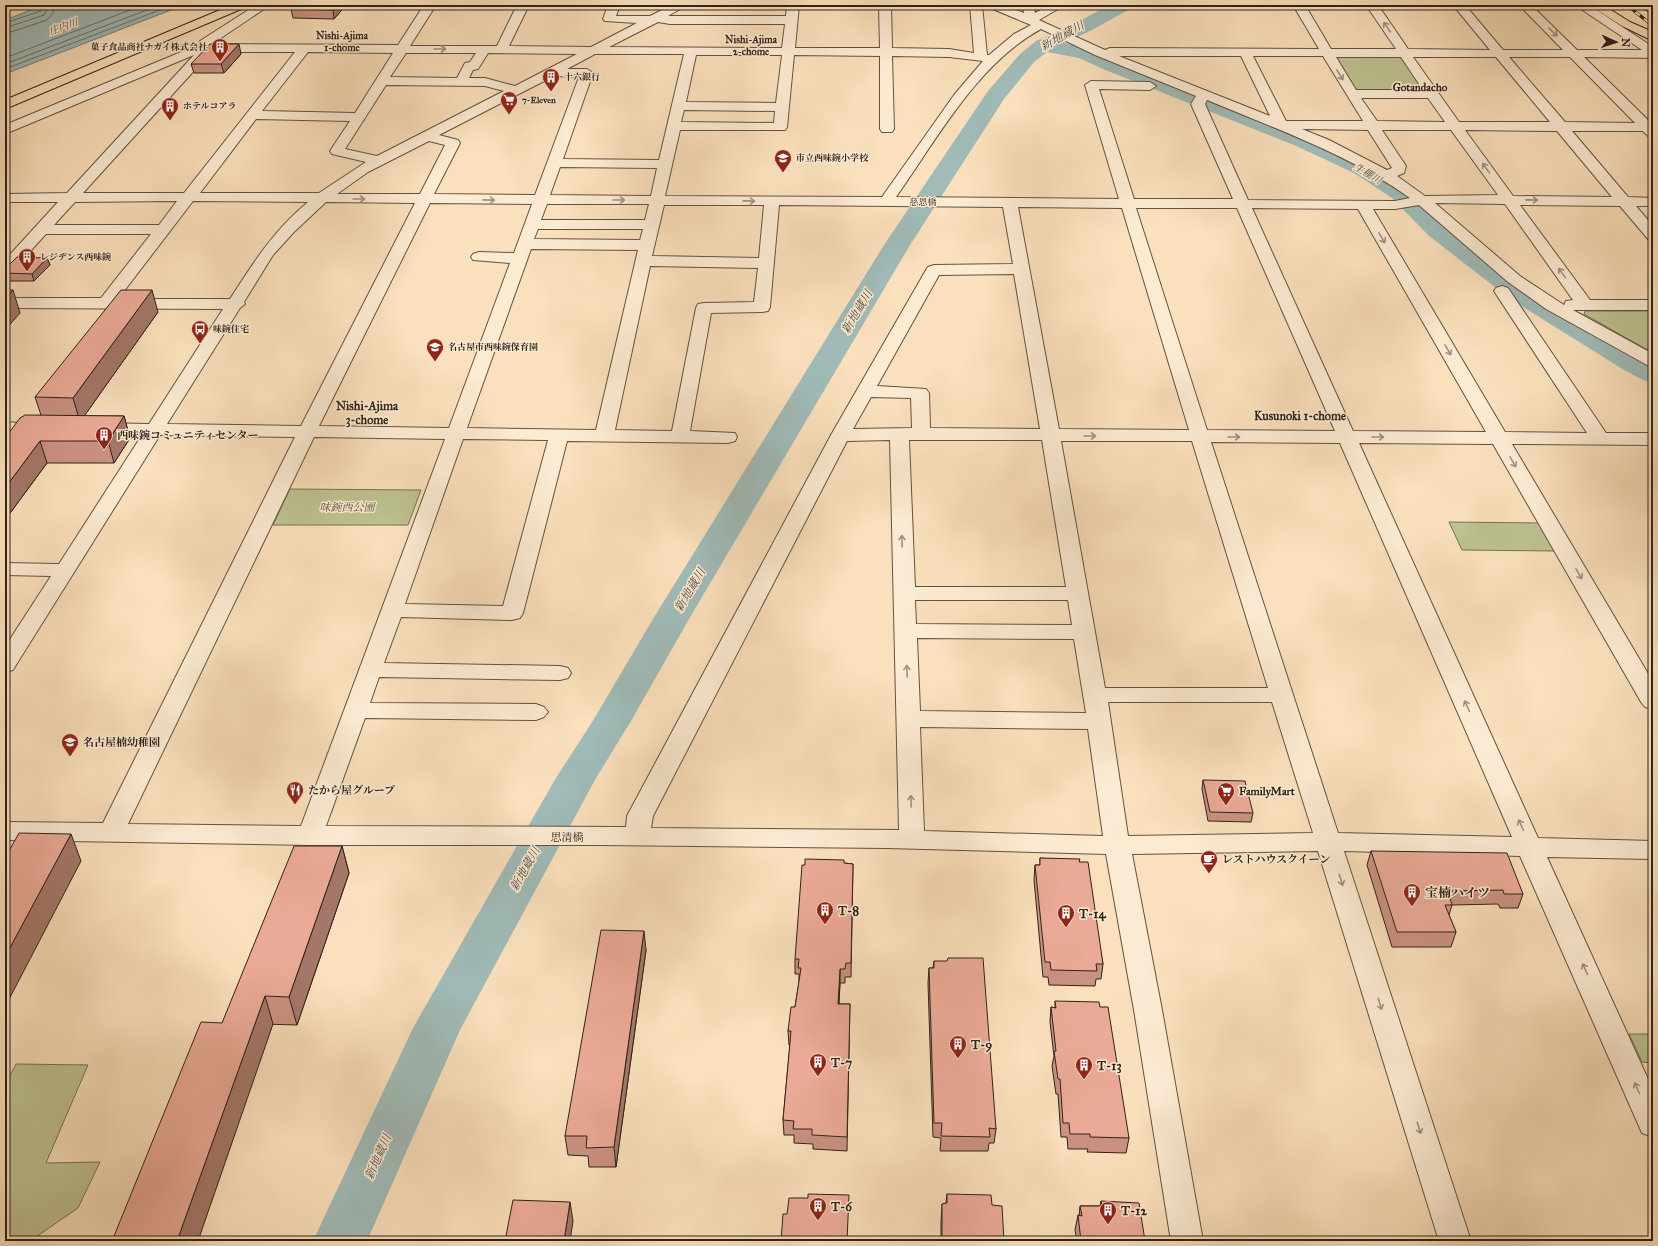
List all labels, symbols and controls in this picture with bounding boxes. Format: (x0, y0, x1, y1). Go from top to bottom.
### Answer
water label: 庄内川 (47, 16, 80, 38)
water label: 新地蔵川 (1038, 17, 1088, 54)
one-way arrow (1383, 22, 1391, 33)
north arrow (1596, 22, 1636, 62)
one-way arrow (1548, 27, 1558, 37)
district label: Nishi-Ajima 1-chome (316, 30, 369, 54)
district label: Nishi-Ajima 2-chome (725, 34, 778, 58)
building icon: 菓子食品商社ナガイ株式会社 (210, 37, 230, 62)
text: N (1619, 37, 1632, 48)
place label: 菓子食品商社ナガイ株式会社 (90, 41, 208, 52)
one-way arrow (433, 45, 446, 53)
building icon: 十六銀行 (541, 67, 561, 92)
one-way arrow (1337, 69, 1345, 81)
place label: 十六銀行 (564, 71, 600, 82)
district label: Gotandacho (1393, 81, 1448, 94)
supermarket icon: 7-Eleven (499, 90, 519, 115)
place label: 7-Eleven (522, 94, 556, 105)
building icon: ホテルコアラ (160, 96, 180, 121)
place label: ホテルコアラ (183, 100, 237, 111)
school or university icon: 市立西味鋺小学校 (773, 148, 793, 173)
place label: 市立西味鋺小学校 (796, 152, 869, 163)
water label: 生棚川 (1352, 161, 1384, 187)
one-way arrow (1482, 162, 1490, 173)
one-way arrow (352, 195, 365, 203)
one-way arrow (482, 196, 495, 203)
one-way arrow (612, 196, 625, 204)
street label: 慈恩橋 (909, 196, 937, 207)
one-way arrow (1525, 196, 1538, 204)
one-way arrow (742, 197, 755, 205)
one-way arrow (1379, 231, 1387, 243)
building icon: レジデンス西味鋺 (17, 247, 37, 272)
place label: レジデンス西味鋺 (40, 251, 111, 262)
one-way arrow (1558, 268, 1567, 279)
water label: 新地蔵川 (839, 286, 876, 336)
bus stop icon: 味鋺住宅 (190, 319, 210, 344)
place label: 味鋺住宅 (213, 323, 249, 334)
school or university icon: 名古屋市西味鋺保育園 (425, 337, 445, 362)
place label: 名古屋市西味鋺保育園 (448, 341, 538, 352)
one-way arrow (1444, 344, 1452, 356)
district label: Nishi-Ajima 3-chome (336, 399, 399, 428)
district label: Kusunoki 1-chome (1254, 409, 1346, 423)
building icon: 西味鋺コミュニティセンター (94, 425, 114, 450)
place label: 西味鋺コミュニティセンター (117, 429, 258, 442)
one-way arrow (1083, 432, 1096, 440)
one-way arrow (1227, 433, 1240, 441)
one-way arrow (1371, 433, 1384, 441)
one-way arrow (1510, 456, 1518, 468)
park label: 味鋺西公園 (320, 501, 376, 514)
one-way arrow (898, 535, 906, 548)
water label: 新地蔵川 (672, 564, 709, 614)
one-way arrow (1575, 568, 1583, 580)
one-way arrow (903, 665, 910, 678)
one-way arrow (1463, 701, 1471, 713)
school or university icon: 名古屋楠幼稚園 (60, 732, 80, 757)
place label: 名古屋楠幼稚園 (83, 736, 160, 749)
restaurant icon: たから屋グループ (285, 780, 305, 805)
supermarket icon: FamilyMart (1216, 781, 1236, 806)
place label: たから屋グループ (308, 784, 395, 797)
place label: FamilyMart (1239, 785, 1295, 799)
one-way arrow (907, 795, 915, 808)
one-way arrow (1517, 819, 1524, 831)
street label: 思清橋 (551, 831, 584, 844)
water label: 新地蔵川 (507, 843, 544, 893)
cafe icon: レストハウスクイーン (1199, 849, 1219, 874)
place label: レストハウスクイーン (1222, 853, 1330, 866)
one-way arrow (1338, 873, 1346, 885)
building icon: 宝楠ハイツ (1402, 882, 1422, 907)
place label: 宝楠ハイツ (1425, 885, 1490, 901)
building icon: T-8 (815, 900, 835, 925)
place label: T-8 (837, 903, 859, 919)
building icon: T-14 (1056, 903, 1076, 928)
place label: T-14 (1078, 906, 1106, 922)
one-way arrow (1581, 964, 1588, 976)
one-way arrow (1377, 997, 1385, 1009)
building icon: T-9 (948, 1034, 968, 1059)
place label: T-9 (970, 1037, 992, 1053)
building icon: T-7 (808, 1052, 828, 1077)
place label: T-7 (830, 1055, 852, 1071)
building icon: T-13 (1074, 1055, 1094, 1080)
place label: T-13 (1096, 1058, 1122, 1074)
one-way arrow (1633, 1083, 1640, 1095)
one-way arrow (1416, 1121, 1423, 1134)
water label: 新地蔵川 (362, 1130, 395, 1182)
building icon: T-6 (808, 1196, 828, 1221)
place label: T-6 (830, 1199, 853, 1215)
building icon: T-12 (1098, 1200, 1118, 1225)
place label: T-12 (1120, 1203, 1147, 1219)

